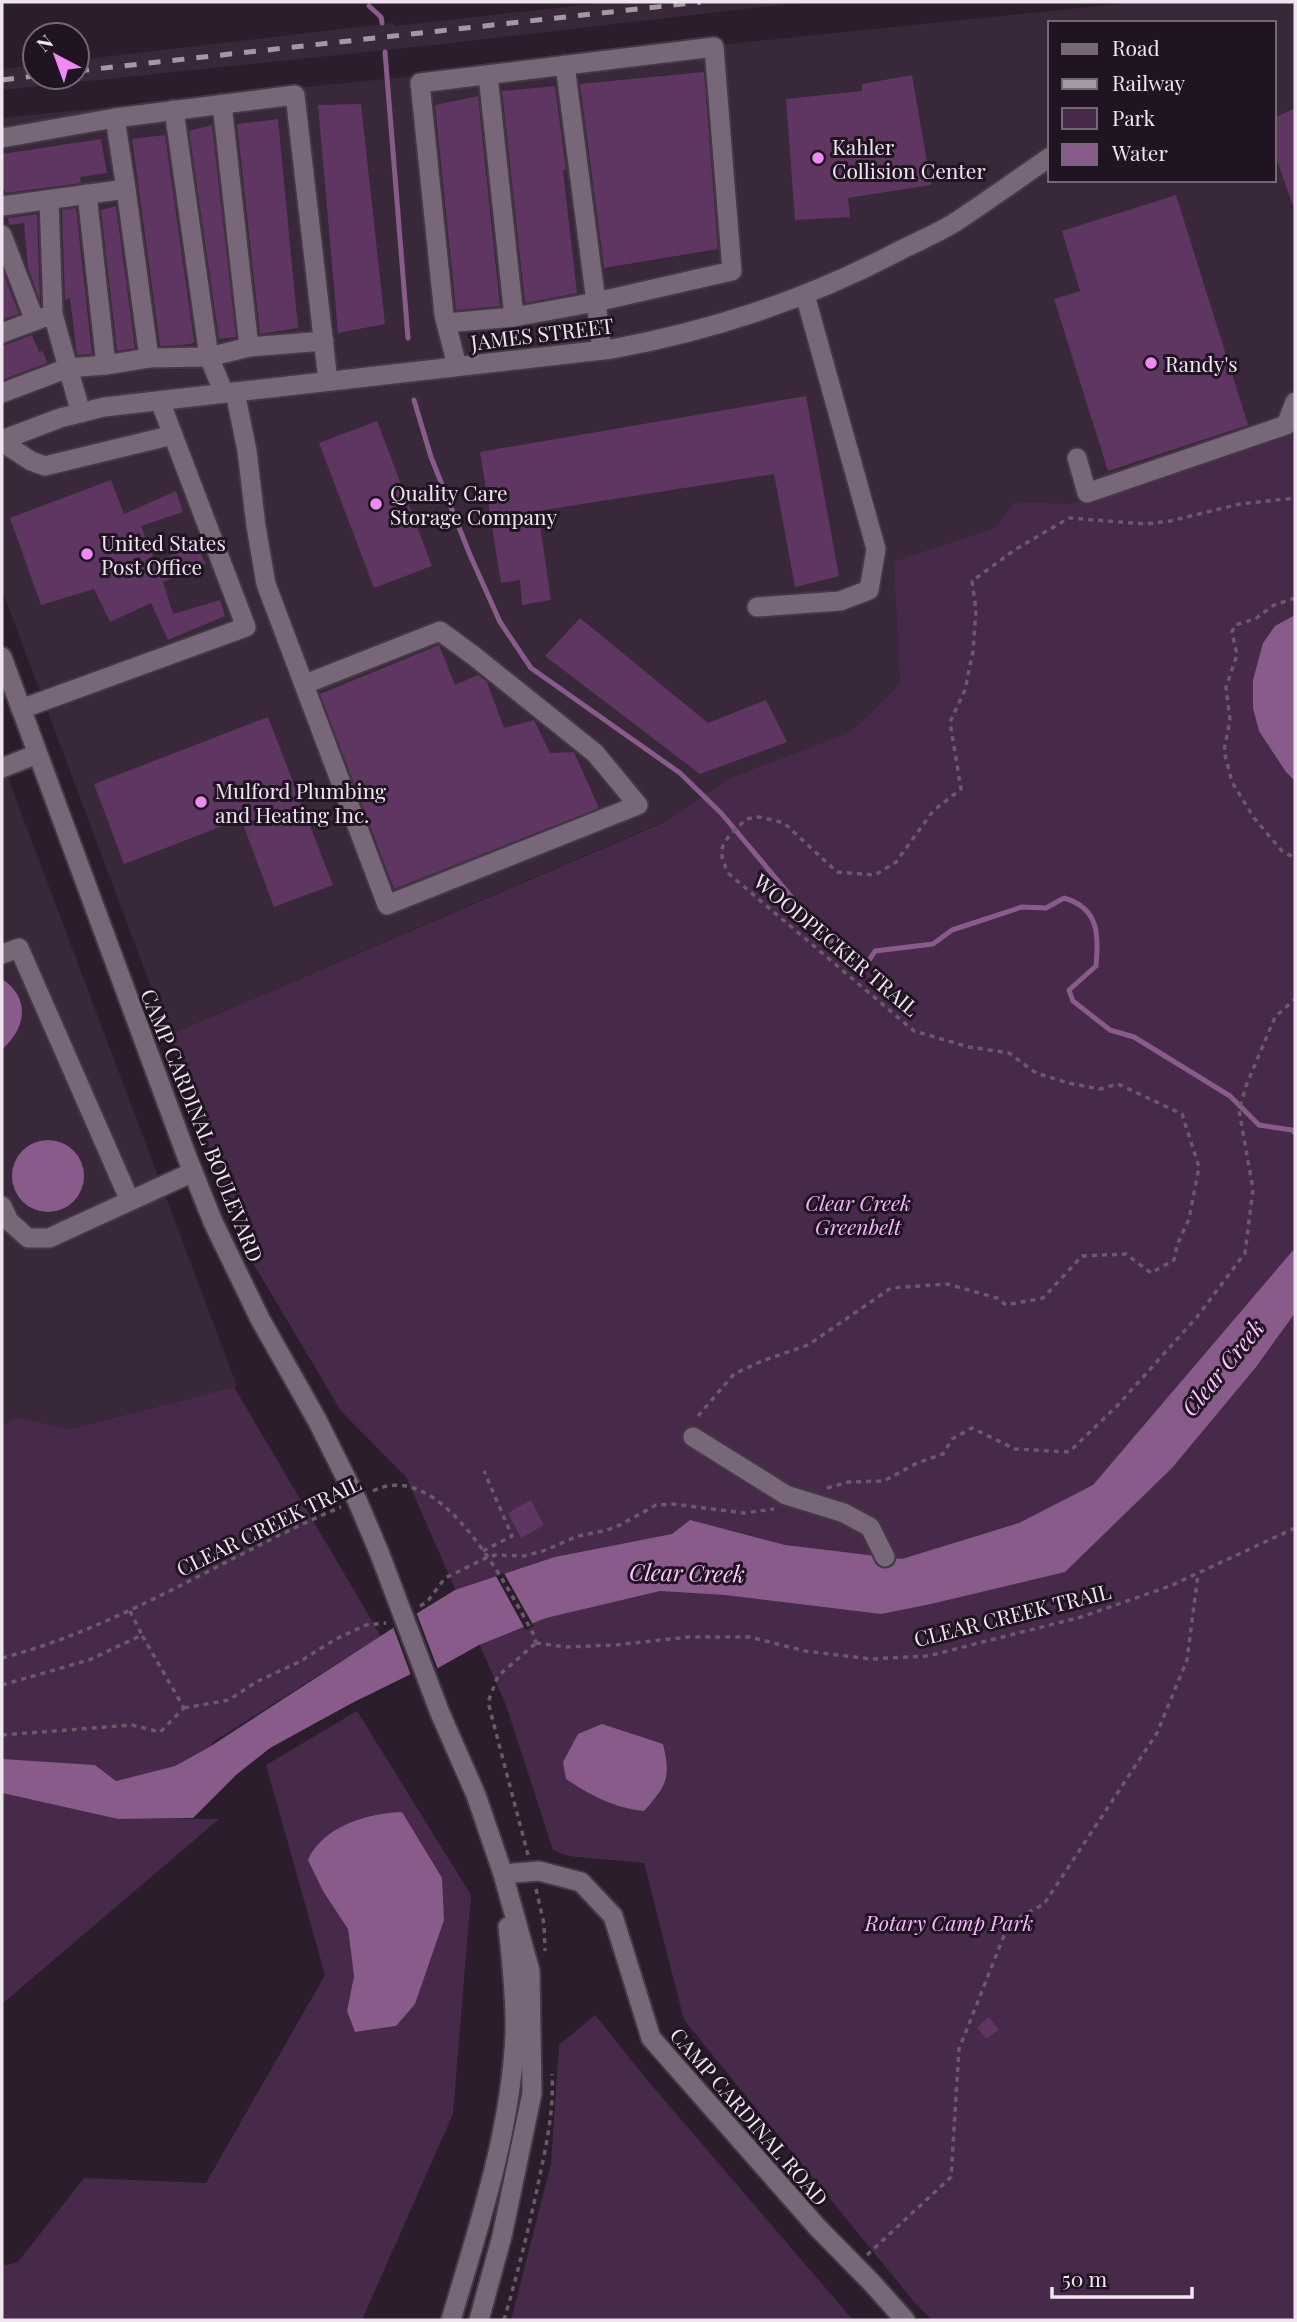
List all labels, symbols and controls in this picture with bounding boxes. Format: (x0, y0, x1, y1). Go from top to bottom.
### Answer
north arrow (21, 21, 91, 91)
legend (1048, 21, 1276, 182)
text: N (30, 28, 58, 57)
text: Road (1112, 33, 1160, 61)
text: Railway (1112, 68, 1186, 96)
text: Park (1112, 103, 1156, 131)
place label: Kahler Collision Center (832, 132, 986, 184)
text: Water (1111, 138, 1168, 166)
marker: Kahler Collision Center (810, 150, 826, 166)
street label: JAMES STREET (468, 310, 615, 356)
place label: Randy's (1165, 349, 1238, 377)
marker: Randy's (1143, 355, 1159, 371)
place label: Quality Care Storage Company (390, 478, 557, 530)
marker: Quality Care Storage Company (368, 496, 384, 512)
place label: United States Post Office (101, 528, 226, 580)
marker: United States Post Office (79, 546, 95, 562)
place label: Mulford Plumbing and Heating Inc. (215, 776, 386, 828)
marker: Mulford Plumbing and Heating Inc. (193, 794, 209, 810)
street label: WOODPECKER TRAIL (748, 866, 926, 1021)
street label: CAMP CARDINAL BOULEVARD (135, 984, 271, 1266)
park label: Clear Creek Greenbelt (805, 1188, 911, 1240)
water label: Clear Creek (1174, 1312, 1271, 1422)
street label: CLEAR CREEK TRAIL (171, 1468, 365, 1582)
water label: Clear Creek (629, 1555, 745, 1589)
street label: CLEAR CREEK TRAIL (911, 1576, 1113, 1652)
park label: Rotary Camp Park (864, 1908, 1033, 1936)
street label: CAMP CARDINAL ROAD (665, 2021, 835, 2211)
scale bar (1052, 2256, 1192, 2300)
text: 50 m (1062, 2264, 1108, 2292)

